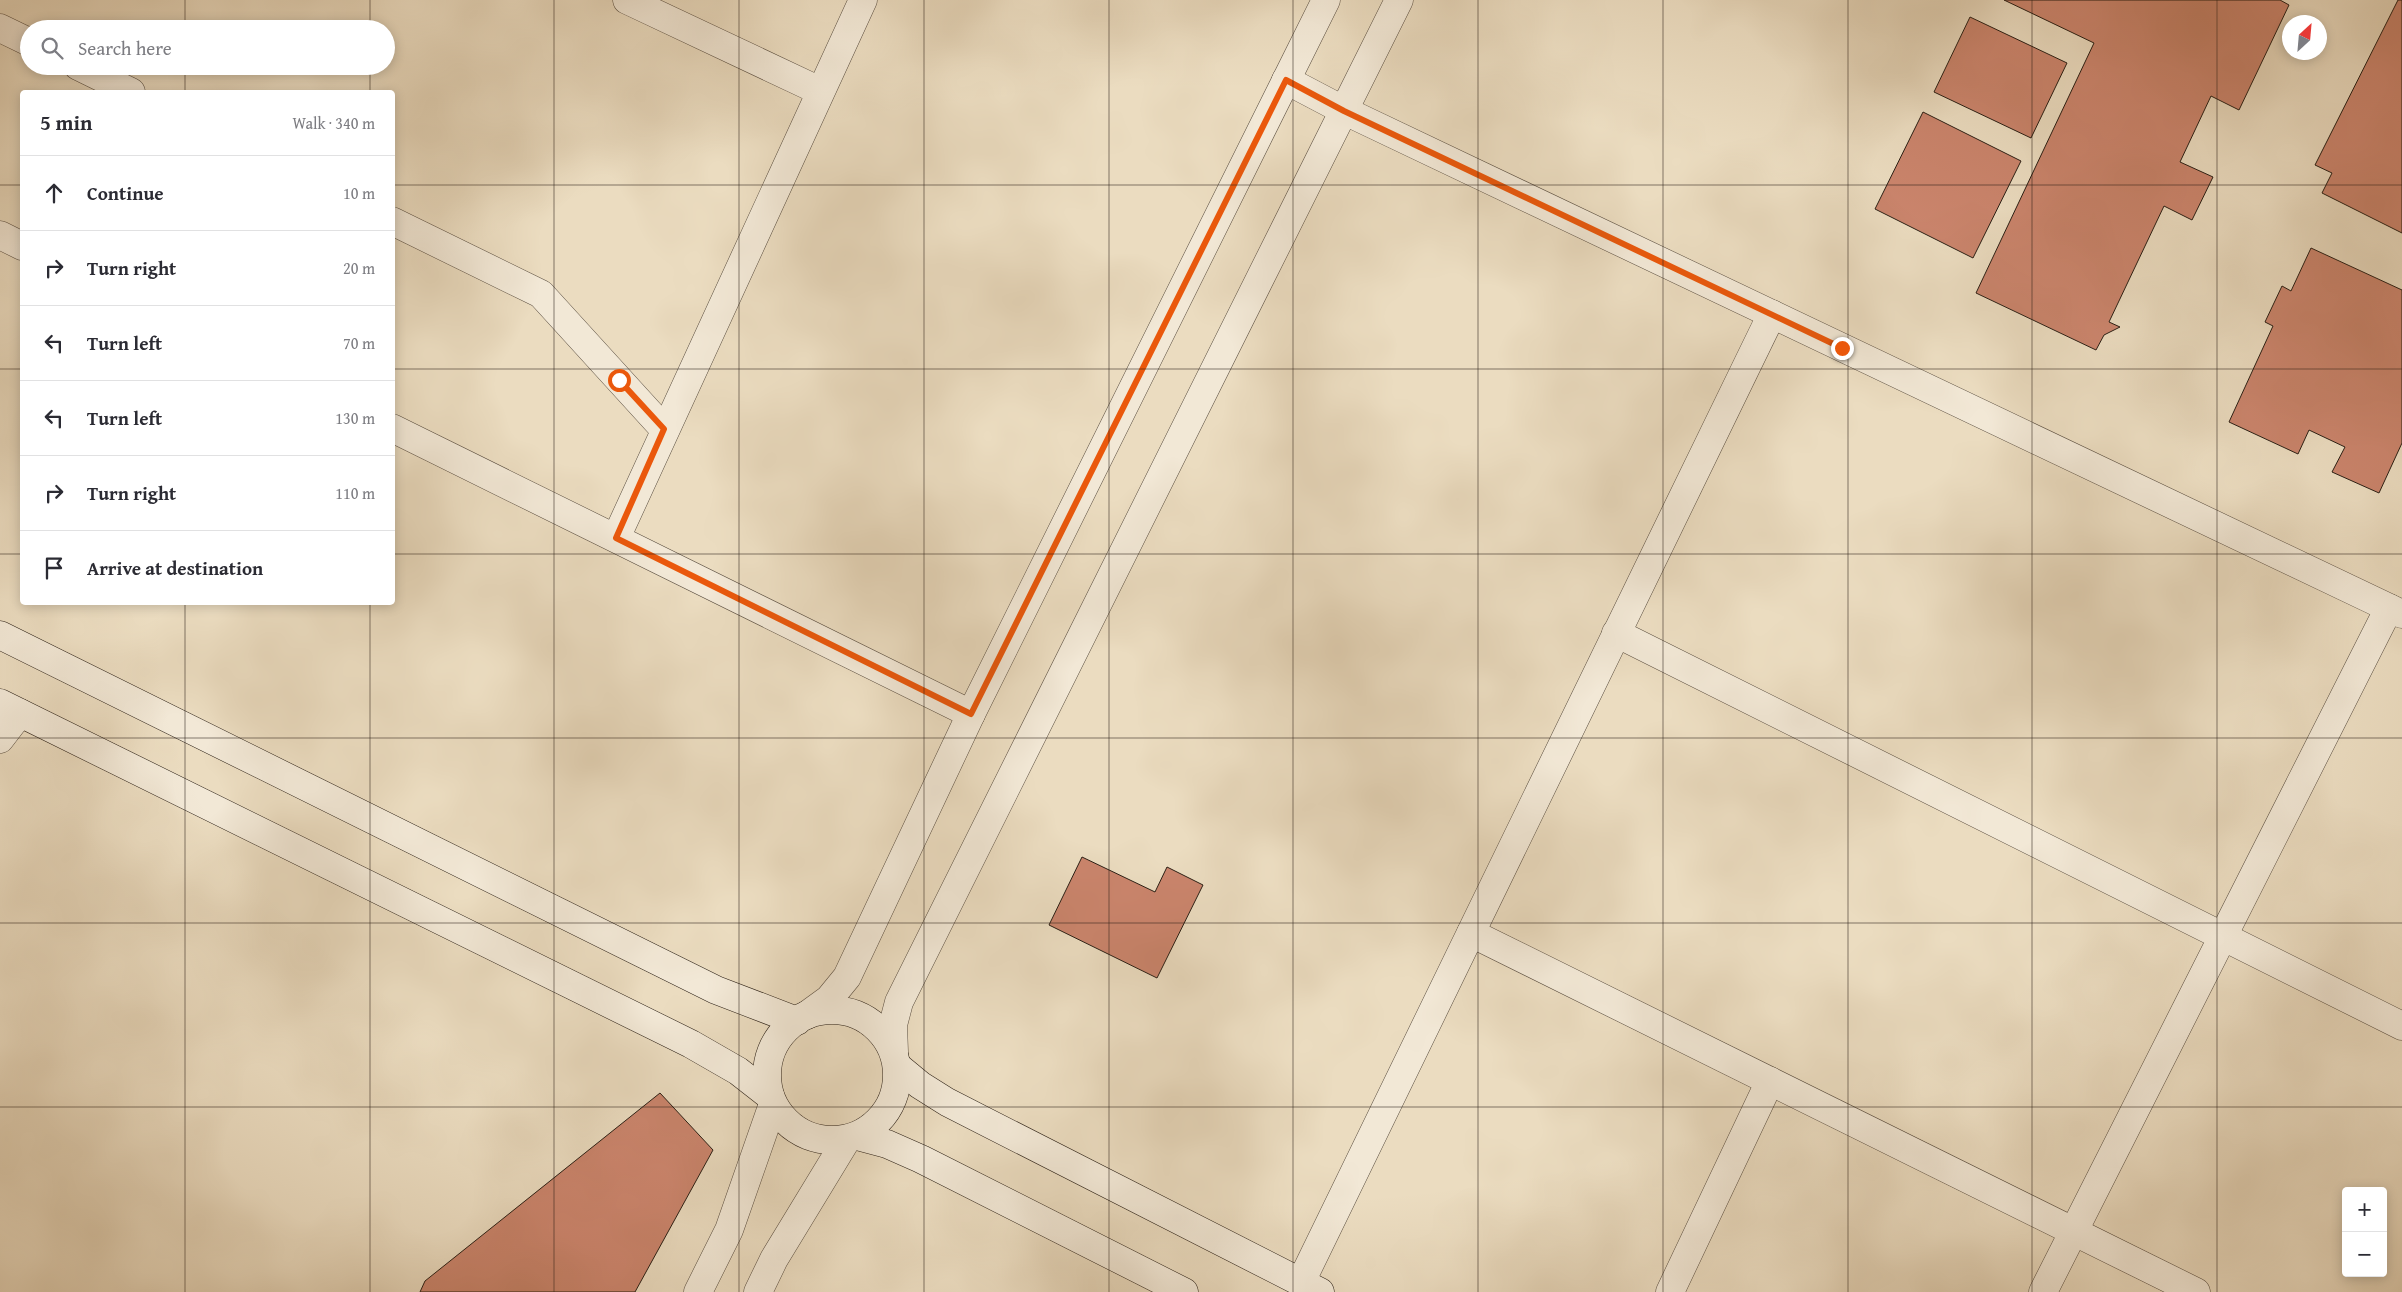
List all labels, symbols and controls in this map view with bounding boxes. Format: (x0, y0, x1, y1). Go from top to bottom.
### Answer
north arrow (2282, 15, 2327, 60)
search box (20, 20, 395, 75)
icon: search (38, 34, 66, 62)
text: Search here (78, 34, 172, 62)
text: 5 min (40, 107, 92, 138)
text: Walk · 340 m (292, 111, 375, 135)
icon: ahead (40, 179, 68, 207)
text: Continue (87, 179, 164, 207)
text: 10 m (343, 181, 375, 205)
icon: right (40, 254, 68, 282)
text: Turn right (87, 254, 176, 282)
text: 20 m (343, 256, 375, 280)
icon: left (40, 329, 68, 357)
text: Turn left (87, 329, 162, 357)
text: 70 m (343, 331, 375, 355)
route end (1831, 337, 1854, 360)
route start (608, 369, 631, 392)
icon: left (40, 404, 68, 432)
text: Turn left (87, 404, 162, 432)
text: 130 m (335, 406, 375, 430)
icon: right (40, 479, 68, 507)
text: Turn right (87, 479, 176, 507)
text: 110 m (335, 481, 375, 505)
icon: arrive (40, 554, 68, 582)
text: Arrive at destination (87, 554, 263, 582)
map controls (2342, 1187, 2387, 1277)
button: + (2342, 1187, 2387, 1232)
button: − (2342, 1232, 2387, 1277)

